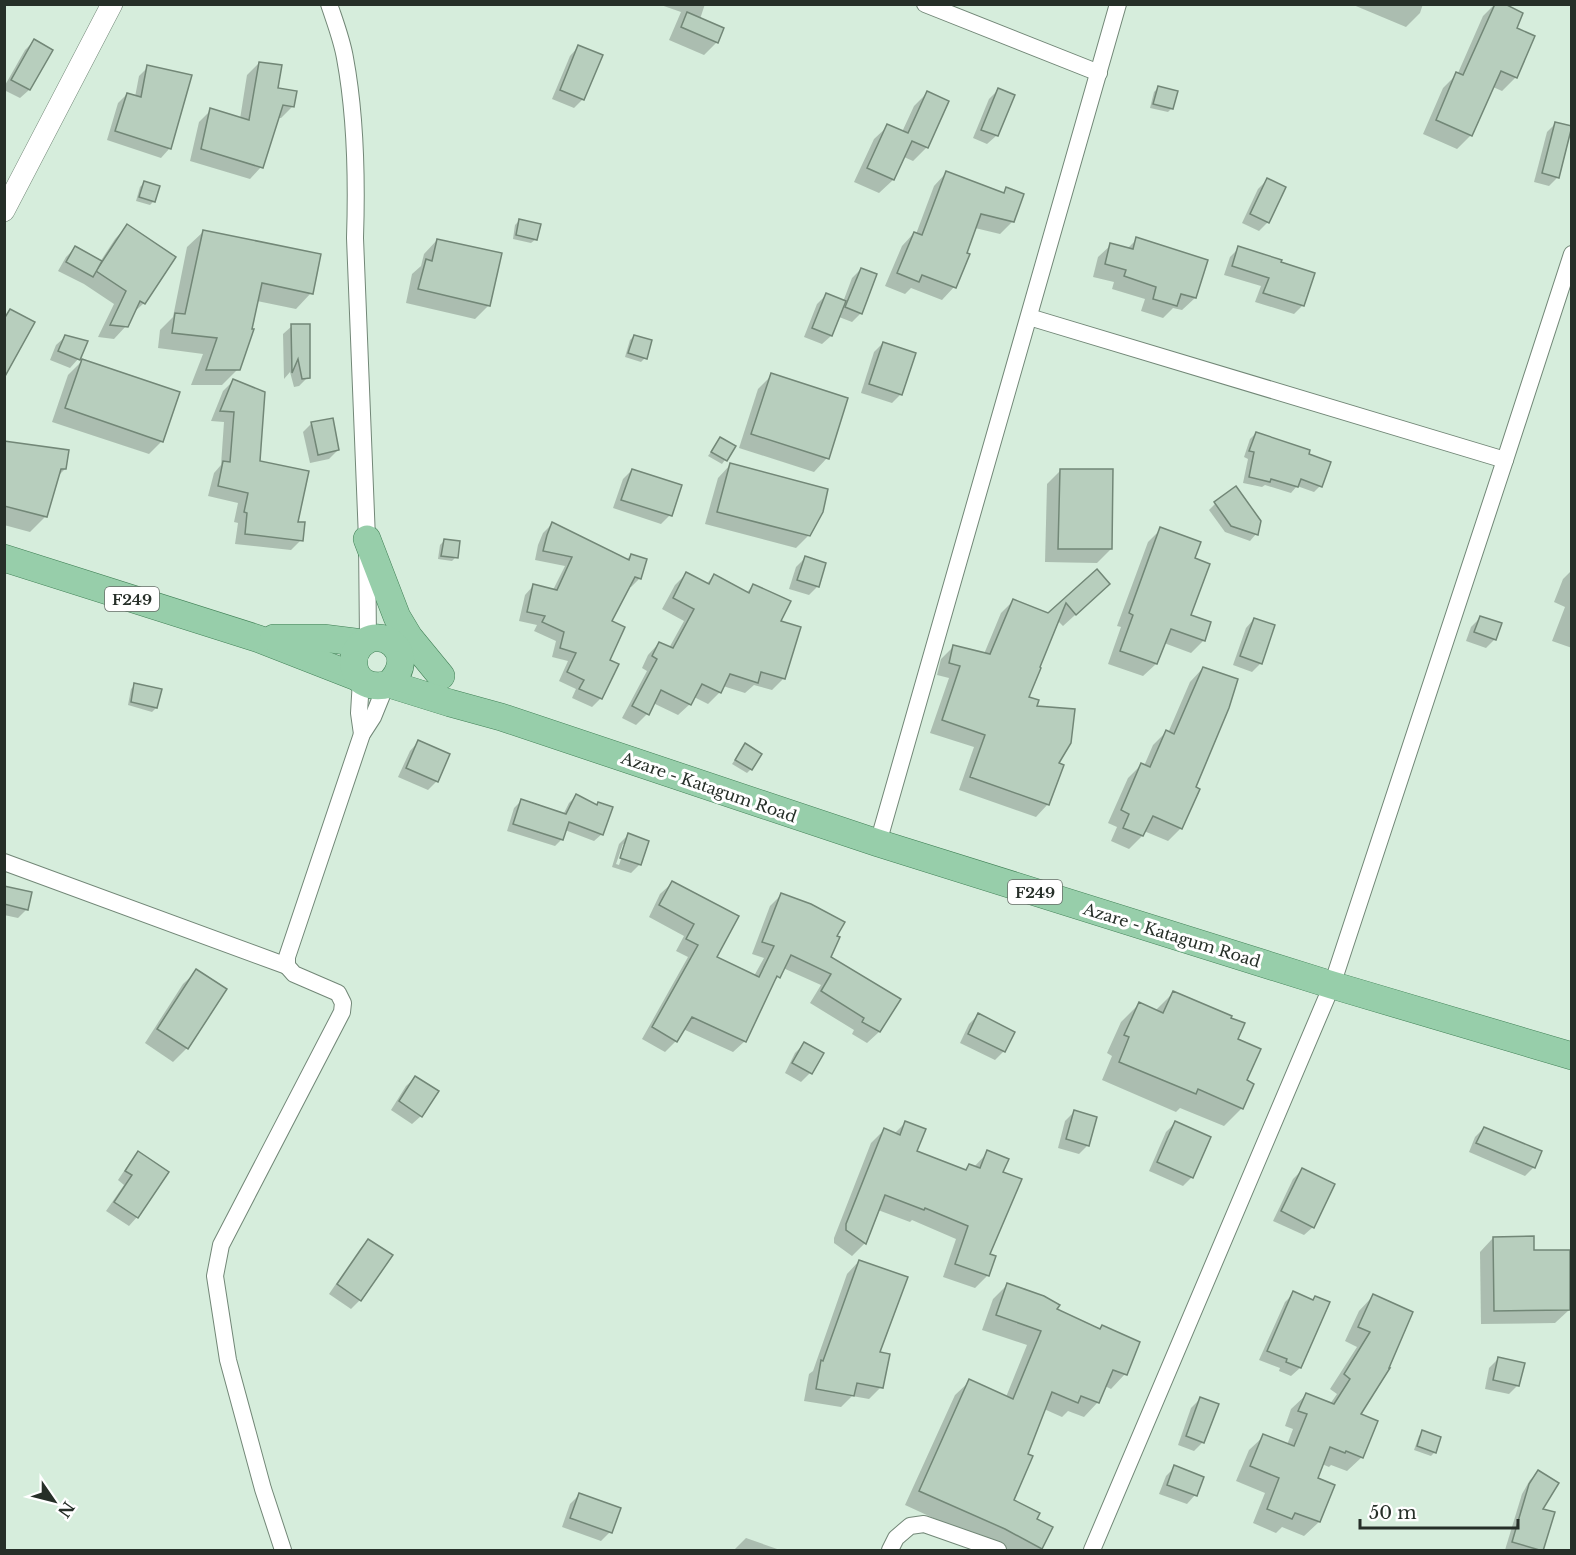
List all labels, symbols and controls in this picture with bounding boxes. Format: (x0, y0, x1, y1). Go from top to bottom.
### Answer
road number: F249 (105, 587, 159, 611)
street label: Azare - Katagum Road (618, 747, 800, 827)
road number: F249 (1008, 880, 1062, 904)
street label: Azare - Katagum Road (1080, 898, 1263, 972)
north arrow (24, 1471, 84, 1531)
scale bar (1360, 1492, 1518, 1530)
text: N (54, 1498, 79, 1522)
text: 50 m (1369, 1502, 1417, 1524)

